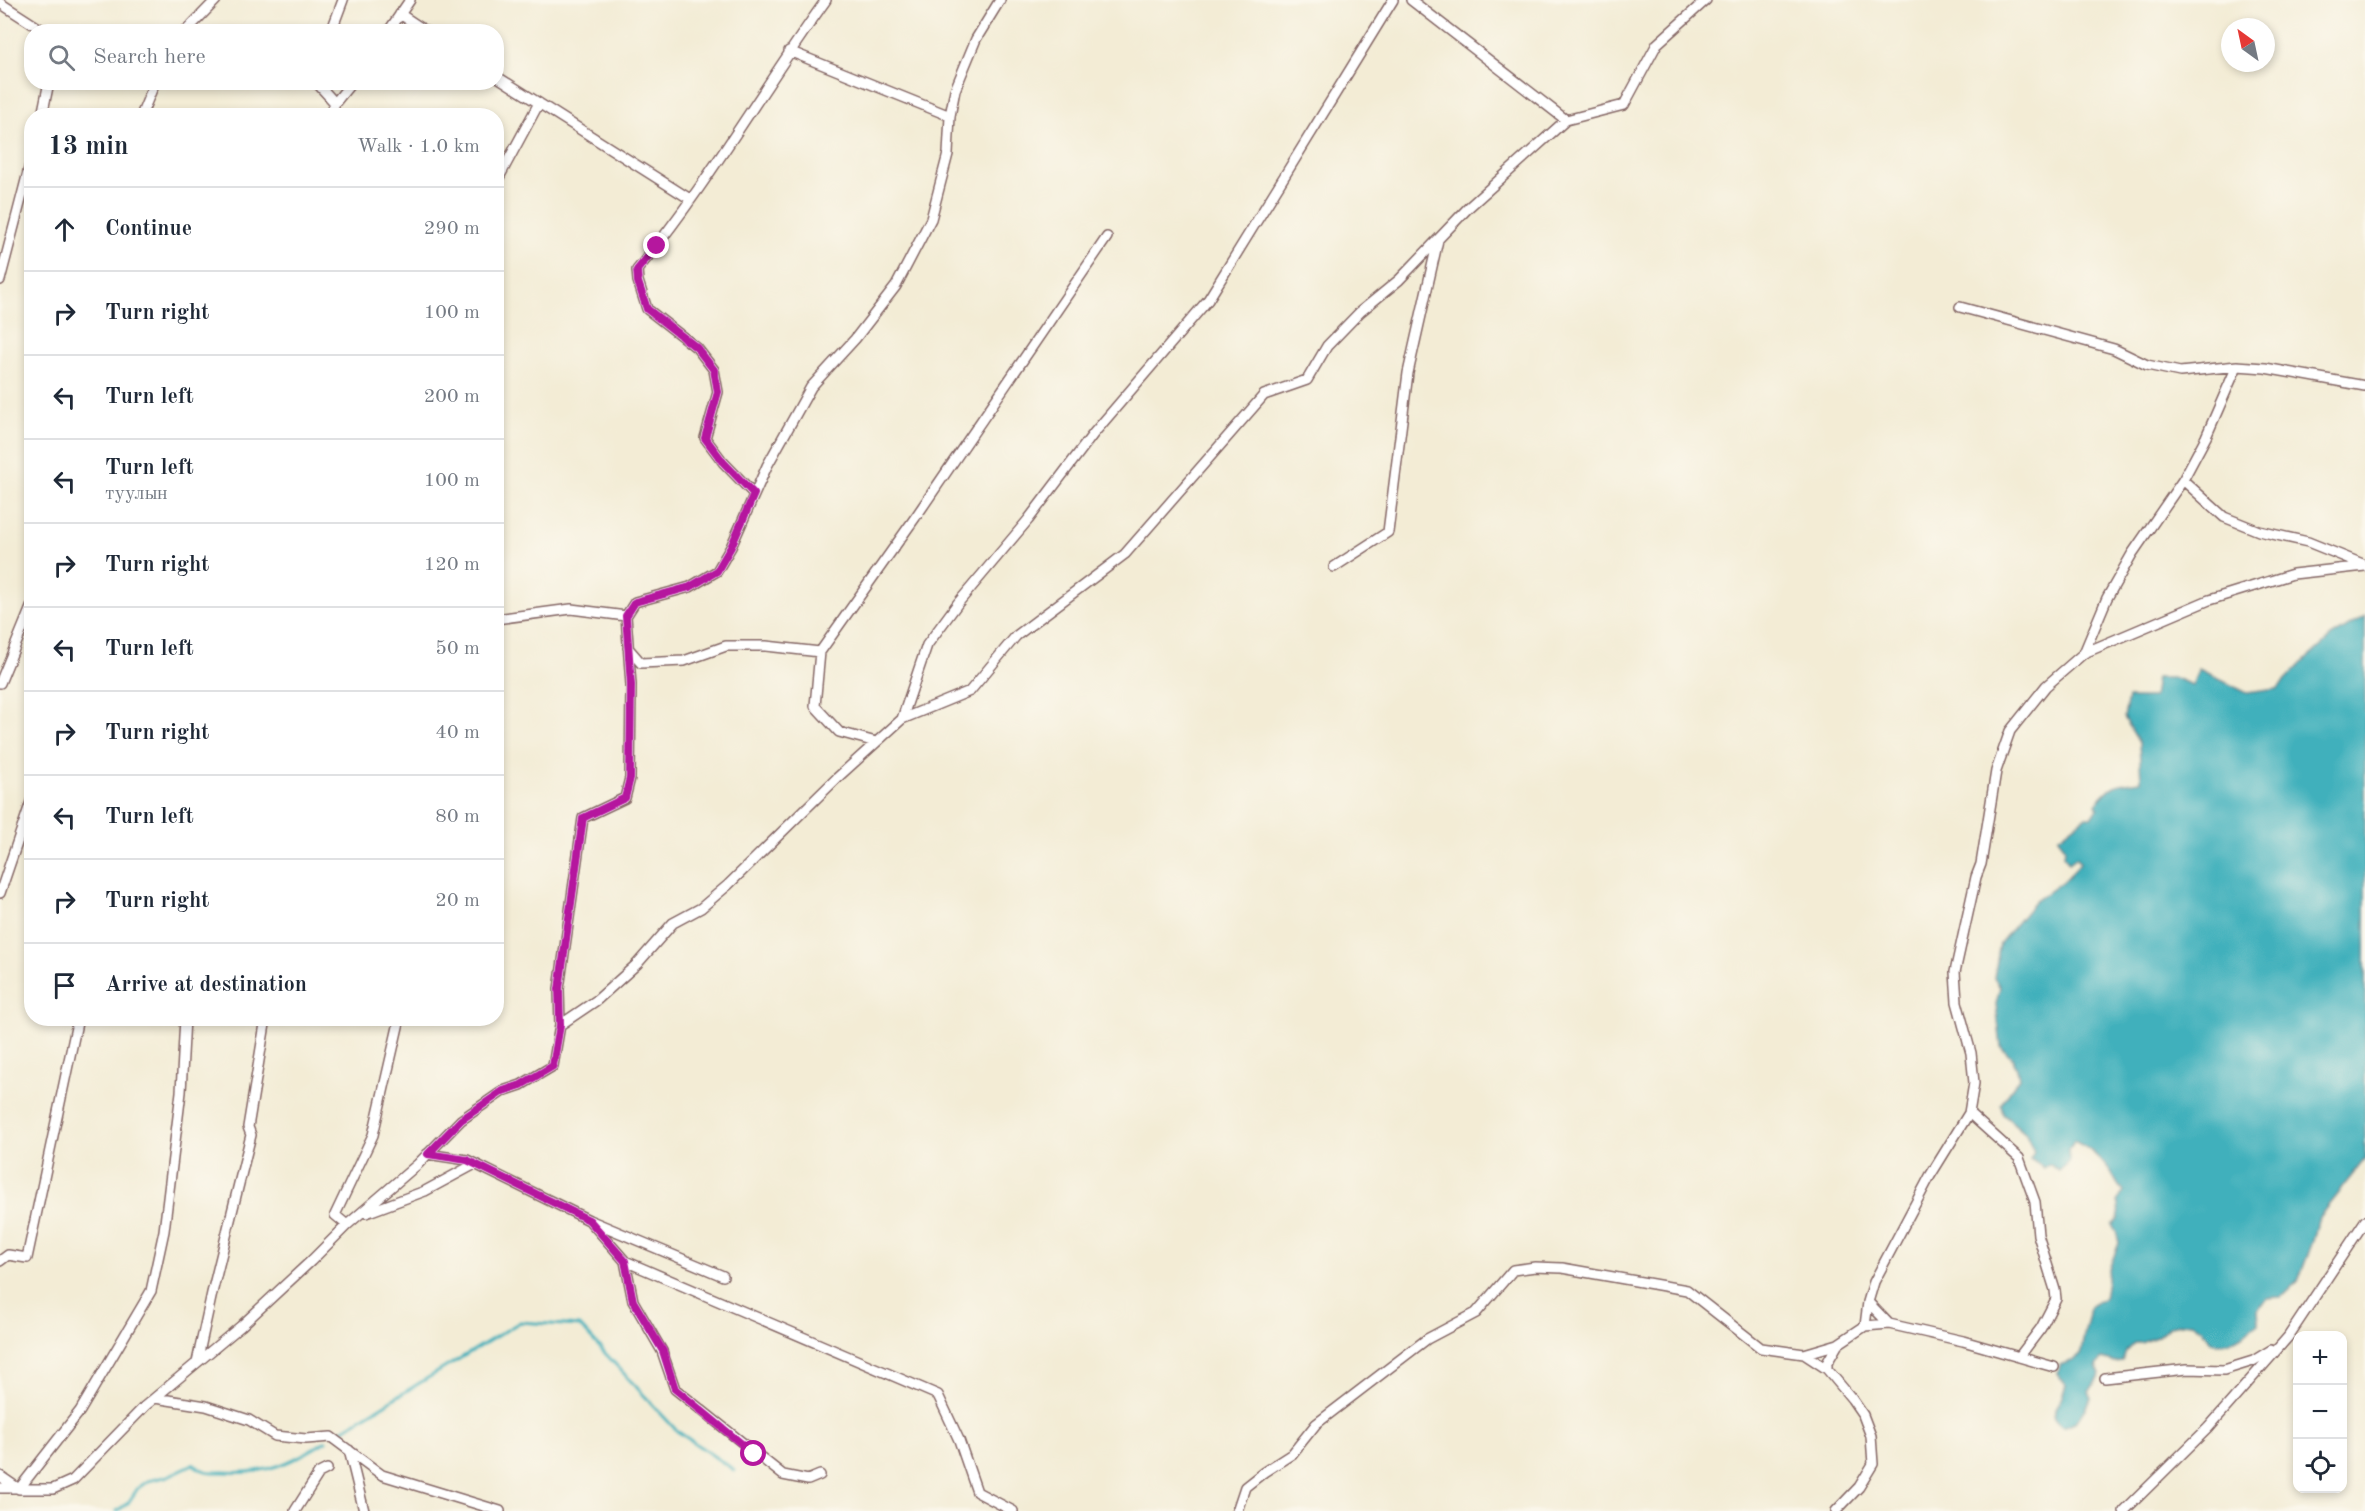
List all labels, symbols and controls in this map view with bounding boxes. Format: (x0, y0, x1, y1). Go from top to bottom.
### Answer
north arrow (2221, 18, 2275, 72)
search box (24, 24, 504, 90)
icon: search (45, 41, 78, 74)
text: Search here (93, 46, 206, 68)
text: 13 min (48, 134, 128, 160)
text: Walk · 1.0 km (357, 137, 480, 157)
icon: ahead (48, 213, 81, 246)
text: Continue (105, 218, 192, 240)
text: 290 m (424, 219, 480, 239)
route end (643, 232, 669, 258)
icon: right (48, 297, 81, 330)
text: Turn right (105, 302, 209, 324)
text: 100 m (424, 303, 480, 323)
icon: left (48, 381, 81, 414)
text: Turn left (105, 386, 194, 408)
text: 200 m (424, 387, 480, 407)
text: Turn left (105, 457, 194, 479)
icon: left (48, 465, 81, 498)
text: 100 m (424, 471, 480, 491)
text: туулын (105, 484, 168, 504)
icon: right (48, 549, 81, 582)
text: Turn right (105, 554, 209, 576)
text: 120 m (424, 555, 480, 575)
icon: left (48, 633, 81, 666)
text: Turn left (105, 638, 194, 660)
text: 50 m (435, 639, 480, 659)
icon: right (48, 717, 81, 750)
text: Turn right (105, 722, 209, 744)
text: 40 m (435, 723, 480, 743)
icon: left (48, 801, 81, 834)
text: Turn left (105, 806, 194, 828)
text: 80 m (435, 807, 480, 827)
icon: right (48, 885, 81, 918)
text: Turn right (105, 890, 209, 912)
text: 20 m (435, 891, 480, 911)
icon: arrive (48, 969, 81, 1002)
text: Arrive at destination (105, 974, 307, 996)
map controls (2293, 1331, 2347, 1493)
button: + (2293, 1331, 2347, 1385)
button: − (2293, 1385, 2347, 1439)
button: locate (2293, 1439, 2347, 1493)
route start (740, 1440, 766, 1466)

